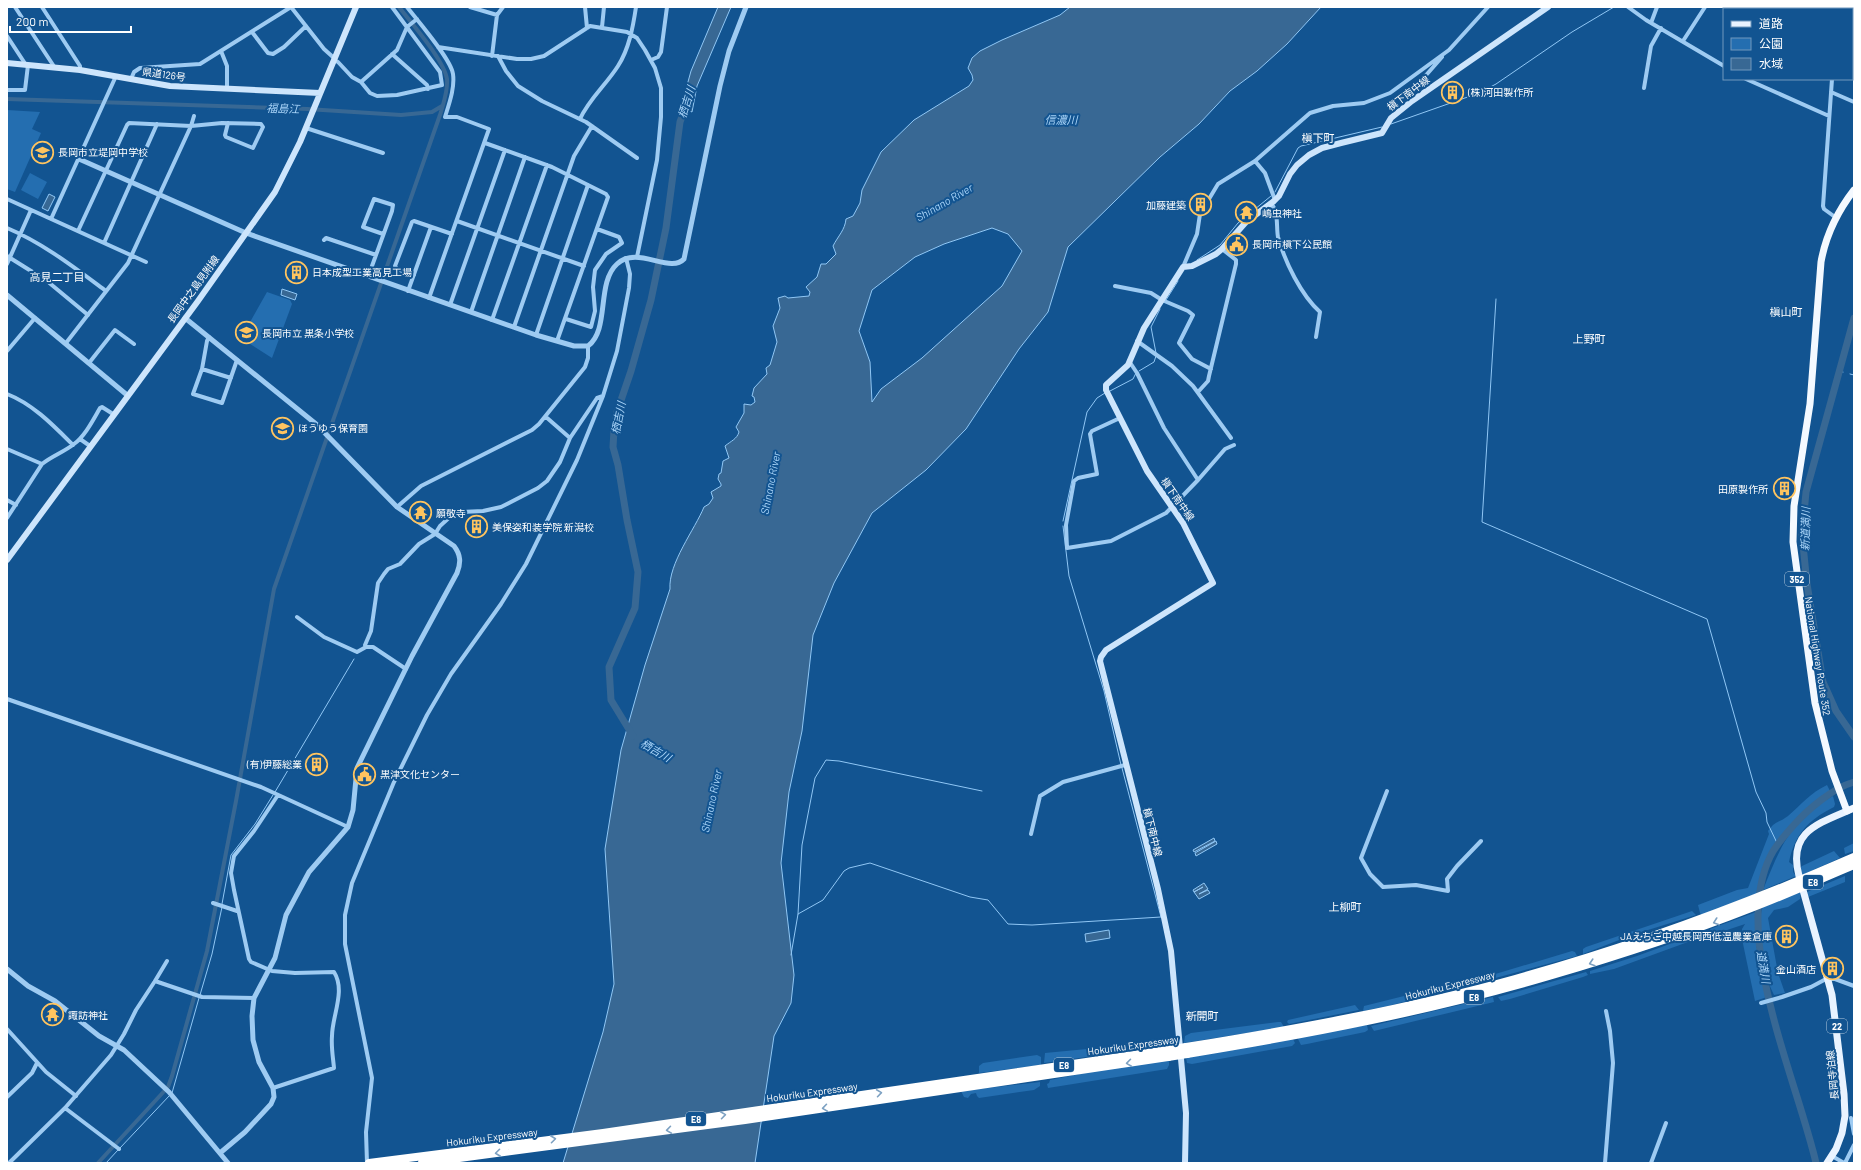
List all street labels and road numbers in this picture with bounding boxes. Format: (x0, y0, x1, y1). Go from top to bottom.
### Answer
street label: 県道126号 (141, 65, 187, 83)
street label: 槇下南中線 (1384, 73, 1432, 113)
street label: 長岡中之島見附線 (165, 253, 221, 325)
street label: 槇下南中線 (1159, 475, 1197, 523)
road number: 352 (1785, 572, 1809, 586)
street label: National Highway Route 352 (1803, 596, 1833, 716)
street label: 槇下南中線 (1141, 806, 1165, 858)
road number: E8 (1803, 875, 1823, 889)
street label: Hokuriku Expressway (1404, 968, 1496, 1002)
road number: E8 (1464, 990, 1484, 1004)
road number: 22 (1827, 1019, 1847, 1033)
street label: Hokuriku Expressway (1087, 1033, 1180, 1057)
street label: 長岡寺泊線 (1823, 1050, 1841, 1100)
road number: E8 (1054, 1058, 1074, 1072)
street label: Hokuriku Expressway (766, 1080, 859, 1104)
road number: E8 (686, 1112, 706, 1126)
street label: Hokuriku Expressway (446, 1125, 539, 1149)

